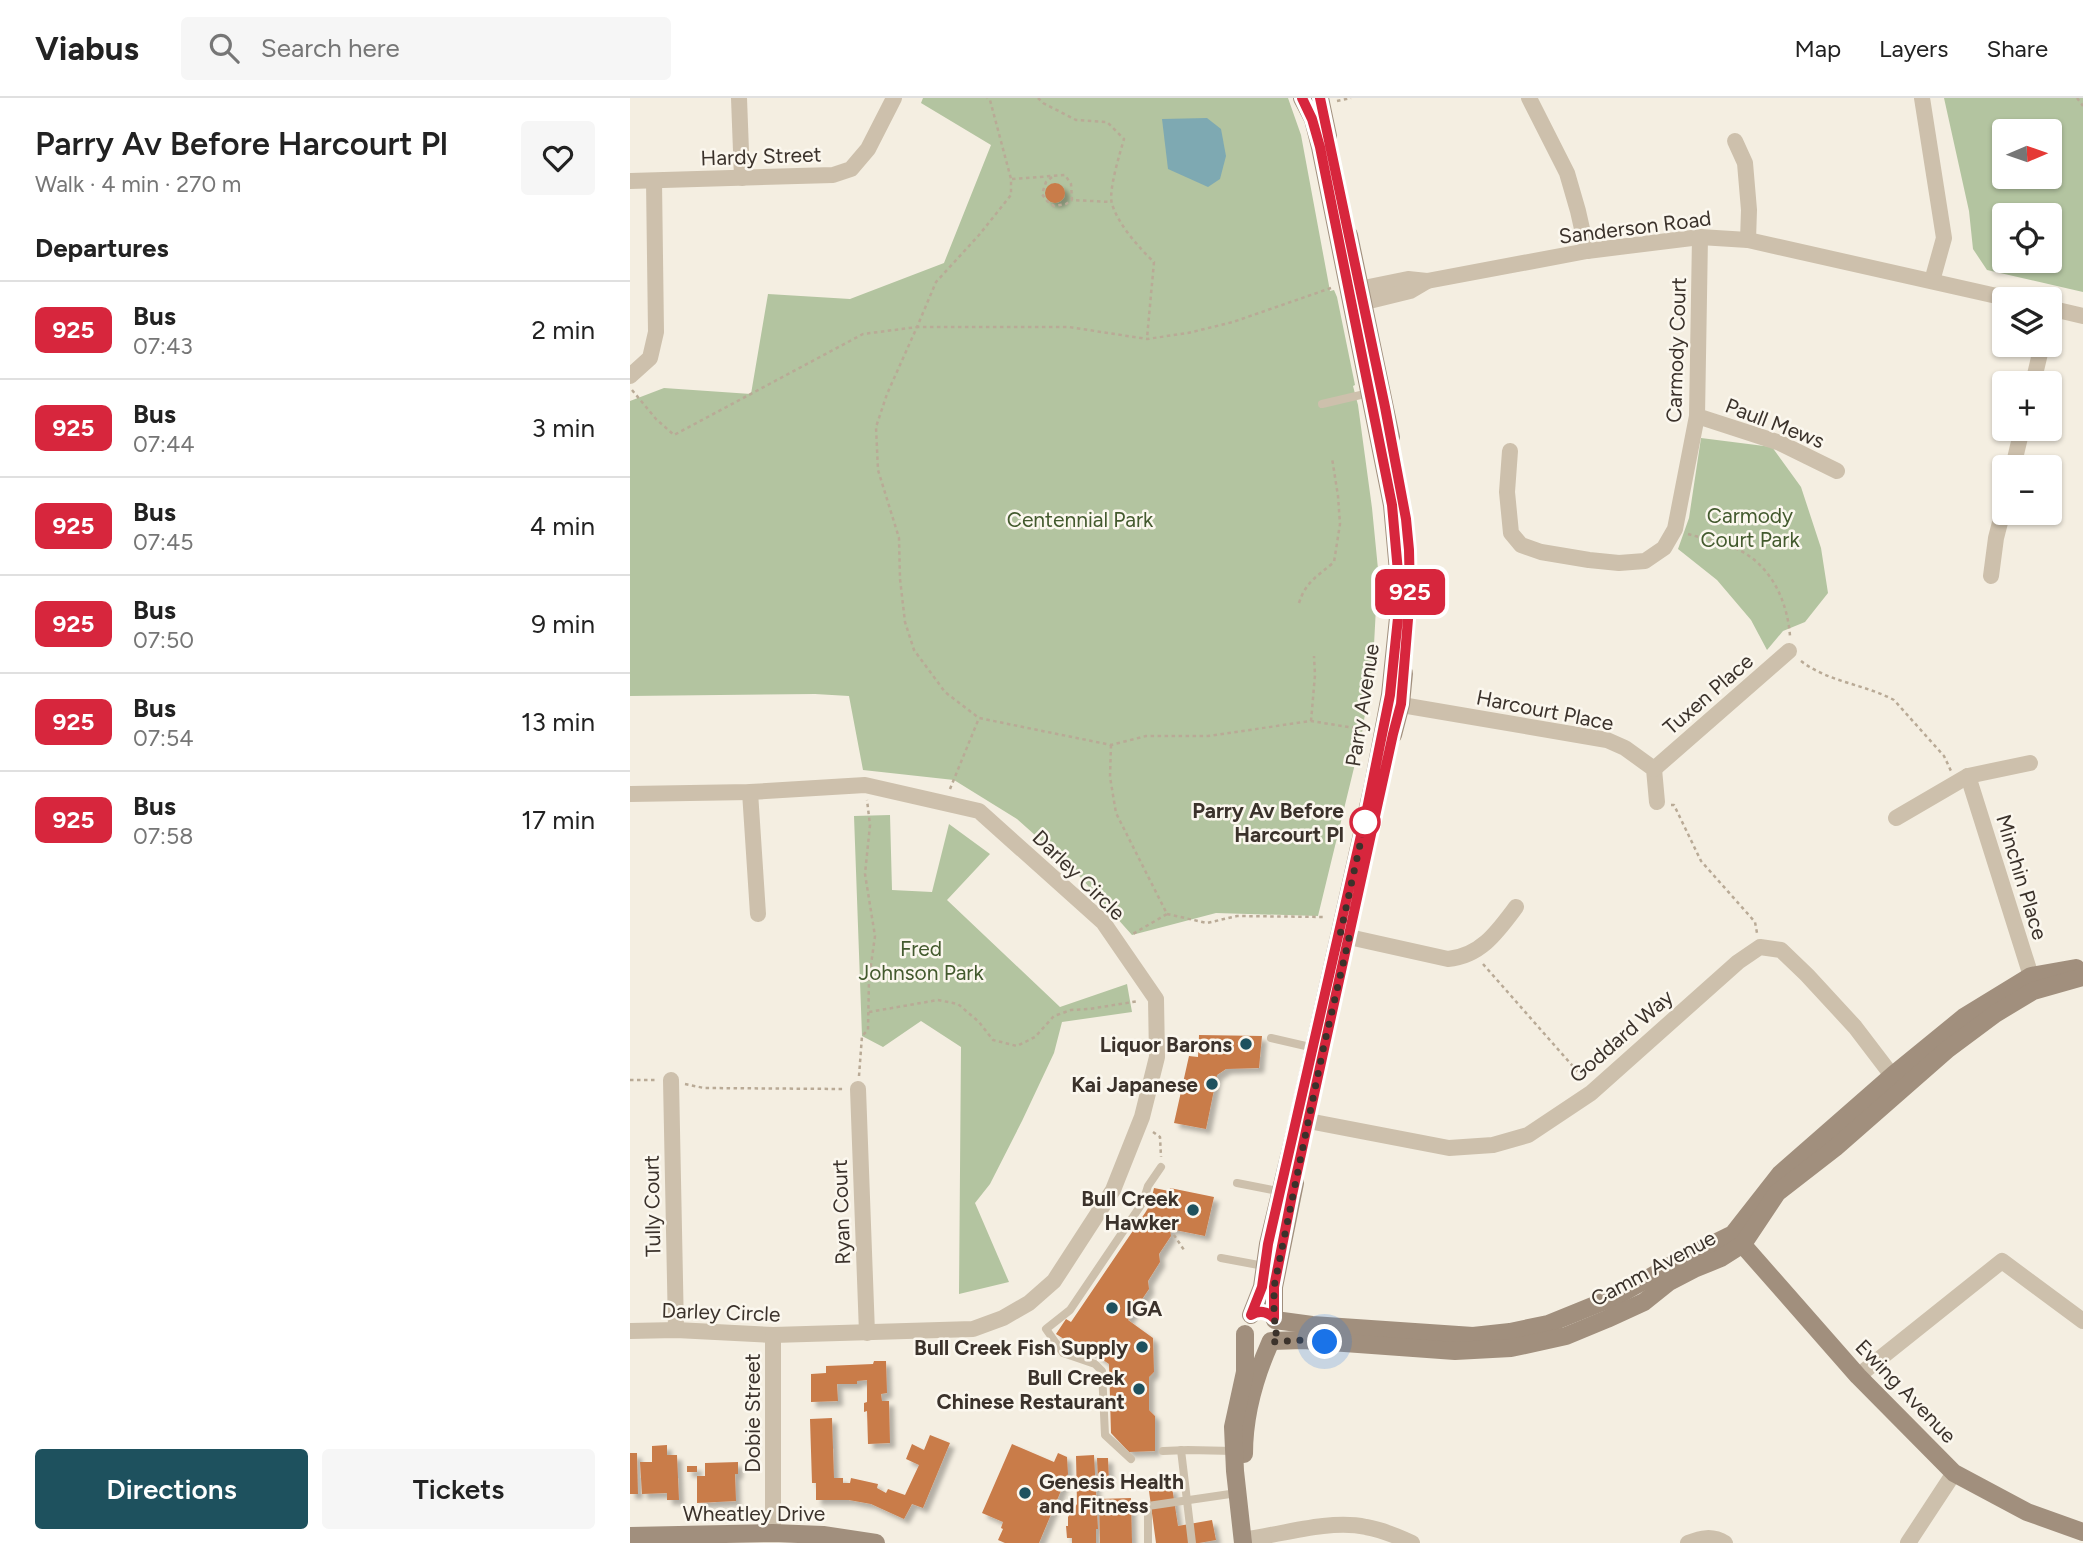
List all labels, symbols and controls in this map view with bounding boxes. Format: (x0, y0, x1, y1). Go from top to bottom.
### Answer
search box (181, 17, 671, 80)
text: Viabus (35, 29, 139, 68)
icon: search (205, 29, 243, 67)
text: Search here (261, 32, 400, 64)
text: Map (1794, 34, 1841, 63)
text: Layers (1879, 34, 1948, 63)
text: Share (1986, 34, 2048, 63)
north arrow (1992, 119, 2062, 189)
map controls (1992, 119, 2062, 525)
button: heart (521, 121, 595, 195)
text: Parry Av Before Harcourt Pl (35, 124, 448, 163)
street label: Hardy Street (700, 141, 822, 171)
text: Walk · 4 min · 270 m (35, 170, 241, 198)
button: locate (1992, 203, 2062, 273)
street label: Sanderson Road (1557, 205, 1713, 249)
text: Departures (35, 232, 169, 264)
street label: Carmody Court (1661, 277, 1691, 423)
button: layers (1992, 287, 2062, 357)
text: Bus (133, 300, 176, 332)
text: 2 min (531, 314, 595, 346)
text: 925 (53, 315, 94, 344)
text: 07:43 (133, 332, 193, 360)
button: + (1992, 371, 2062, 441)
street label: Paull Mews (1722, 393, 1828, 453)
text: Bus (133, 398, 176, 430)
text: 3 min (532, 412, 595, 444)
text: 925 (53, 413, 94, 442)
text: 07:44 (133, 430, 194, 458)
button: − (1992, 455, 2062, 525)
text: Bus (133, 496, 176, 528)
park label: Carmody Court Park (1700, 503, 1800, 552)
park label: Centennial Park (1007, 507, 1154, 532)
text: 4 min (530, 510, 595, 542)
text: 925 (53, 511, 94, 540)
text: 07:45 (133, 528, 193, 556)
line badge: 925 (1370, 569, 1450, 615)
text: 925 (1389, 577, 1431, 606)
text: Bus (133, 594, 176, 626)
text: 9 min (531, 608, 595, 640)
text: 925 (53, 609, 94, 638)
text: 07:50 (133, 626, 194, 654)
street label: Parry Avenue (1340, 642, 1384, 768)
street label: Tuxen Place (1658, 648, 1758, 740)
street label: Harcourt Place (1474, 684, 1616, 736)
text: Bus (133, 692, 176, 724)
text: 13 min (521, 706, 595, 738)
text: 925 (53, 707, 94, 736)
text: 07:54 (133, 724, 193, 752)
text: Bus (133, 790, 176, 822)
place label: Parry Av Before Harcourt Pl (1192, 798, 1344, 847)
text: 17 min (521, 804, 595, 836)
text: 925 (53, 805, 94, 834)
marker: Parry Av Before Harcourt Pl (1350, 807, 1380, 837)
street label: Minchin Place (1991, 811, 2053, 943)
text: 07:58 (133, 822, 193, 850)
street label: Darley Circle (1028, 825, 1130, 925)
park label: Fred Johnson Park (858, 936, 984, 985)
street label: Goddard Way (1564, 984, 1678, 1088)
place label: Liquor Barons (1100, 1032, 1232, 1057)
marker: Liquor Barons (1238, 1036, 1254, 1052)
place label: Kai Japanese (1071, 1072, 1198, 1097)
marker: Kai Japanese (1204, 1076, 1220, 1092)
street label: Tully Court (639, 1155, 665, 1257)
street label: Ryan Court (827, 1159, 855, 1265)
place label: Bull Creek Hawker (1081, 1186, 1180, 1235)
marker: Bull Creek Hawker (1185, 1202, 1201, 1218)
street label: Camm Avenue (1586, 1225, 1720, 1311)
place label: IGA (1126, 1296, 1162, 1321)
street label: Darley Circle (661, 1297, 781, 1327)
marker: IGA (1104, 1300, 1120, 1316)
your location (1307, 1324, 1342, 1359)
street label: Ewing Avenue (1850, 1334, 1962, 1448)
place label: Bull Creek Fish Supply (914, 1335, 1129, 1360)
marker: Bull Creek Fish Supply (1134, 1339, 1150, 1355)
street label: Dobie Street (740, 1353, 765, 1473)
place label: Bull Creek Chinese Restaurant (936, 1365, 1126, 1414)
marker: Bull Creek Chinese Restaurant (1131, 1381, 1147, 1397)
button: Directions (35, 1449, 308, 1529)
button: Tickets (322, 1449, 595, 1529)
place label: Genesis Health and Fitness (1039, 1469, 1184, 1518)
marker: Genesis Health and Fitness (1017, 1485, 1033, 1501)
street label: Wheatley Drive (683, 1501, 825, 1526)

